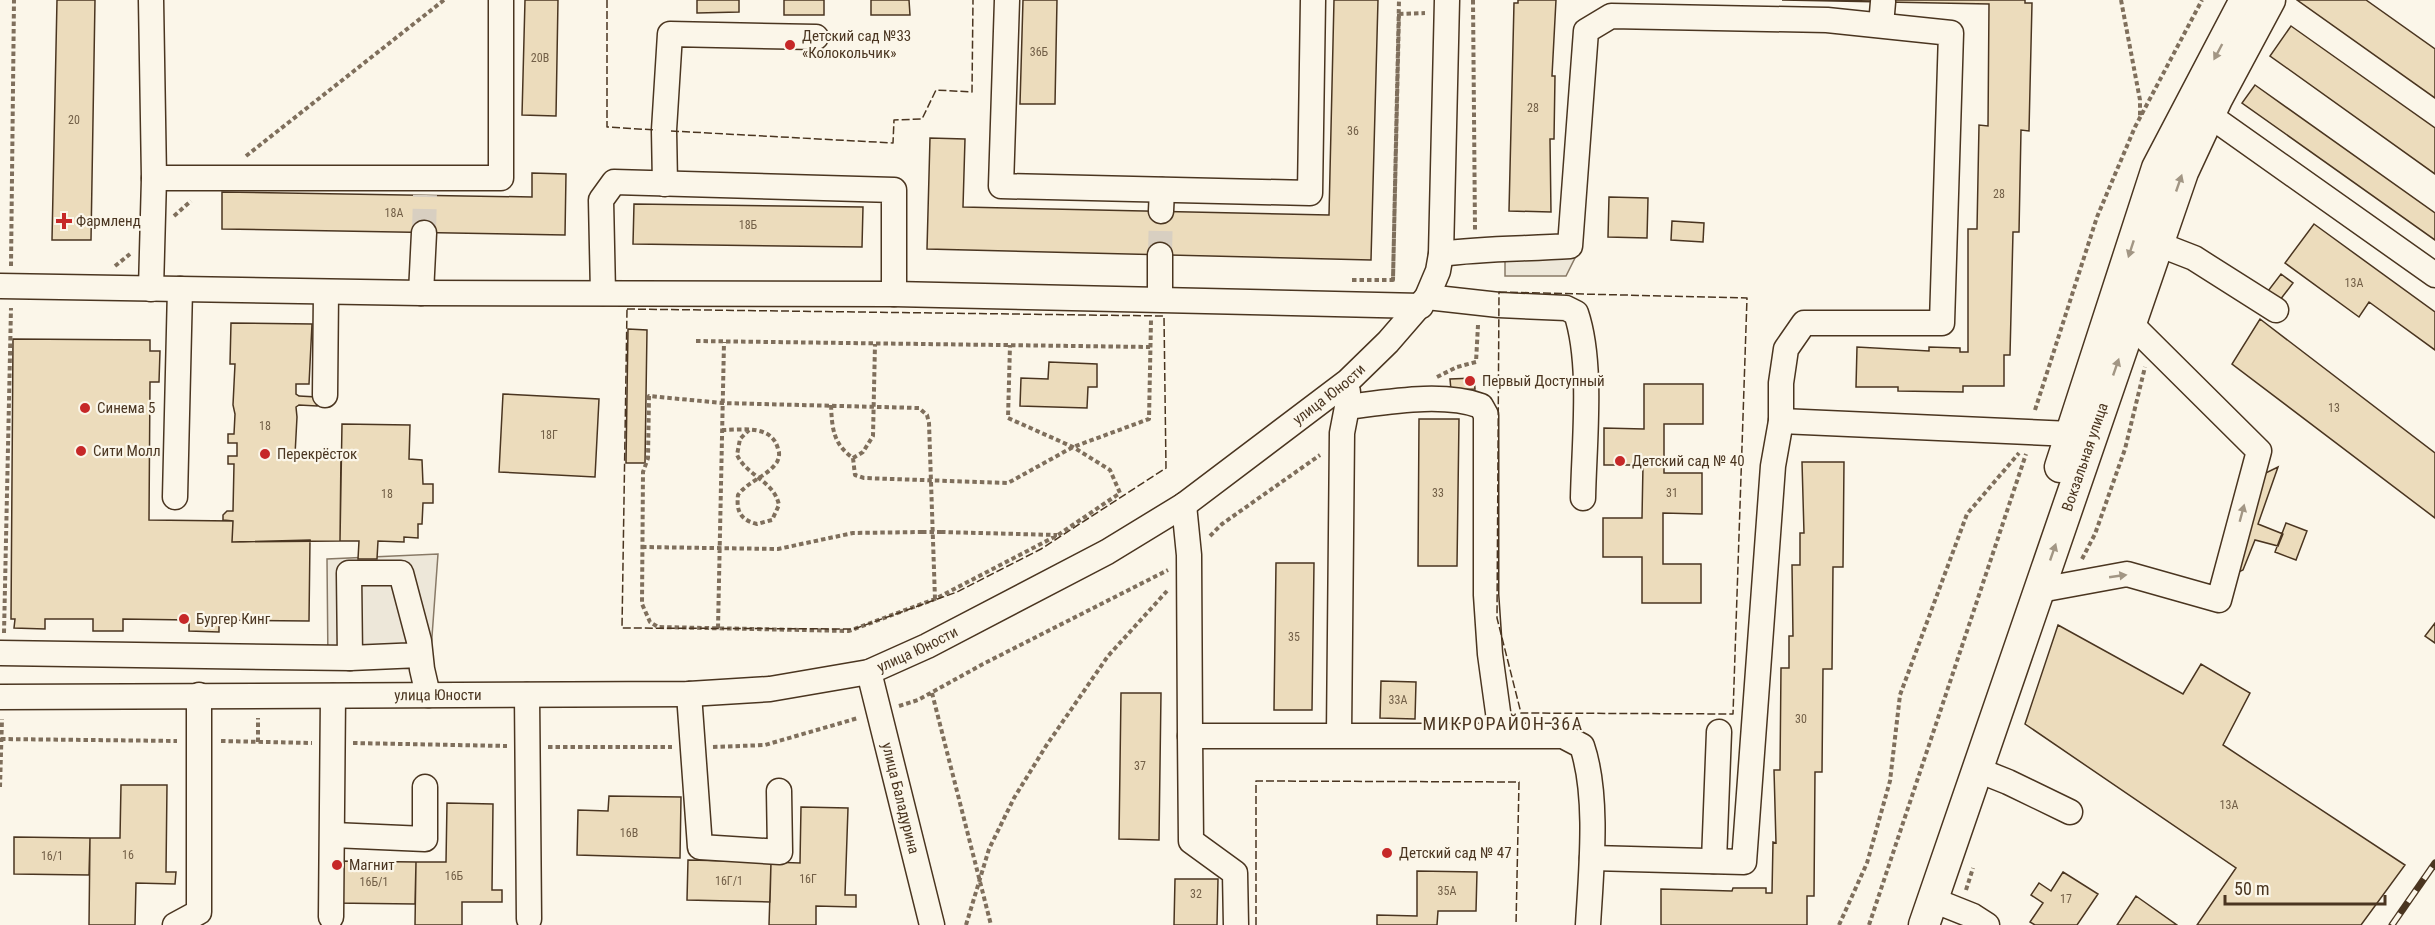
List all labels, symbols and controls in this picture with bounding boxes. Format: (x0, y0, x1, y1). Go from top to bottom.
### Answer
place label: Детский сад №33 «Колокольчик» (802, 27, 911, 62)
marker: Детский сад №33 «Колокольчик» (783, 38, 797, 52)
one-way arrow (2213, 44, 2223, 61)
house number: 36Б (1030, 45, 1049, 59)
house number: 20В (531, 51, 549, 65)
house number: 28 (1527, 101, 1539, 115)
house number: 20 (68, 113, 80, 127)
house number: 36 (1347, 124, 1359, 138)
one-way arrow (2175, 174, 2185, 192)
house number: 28 (1993, 187, 2005, 201)
house number: 18А (385, 206, 403, 220)
place label: Фармленд (76, 212, 141, 230)
marker: Фармленд (57, 214, 71, 228)
house number: 18Б (739, 218, 758, 232)
one-way arrow (2126, 240, 2135, 258)
house number: 13А (2345, 276, 2363, 290)
one-way arrow (2111, 358, 2121, 376)
street label: улица Юности (1289, 360, 1369, 428)
place label: Первый Доступный (1482, 372, 1605, 390)
marker: Первый Доступный (1463, 374, 1477, 388)
place label: Синема 5 (97, 399, 156, 417)
street label: Вокзальная улица (2058, 400, 2112, 514)
marker: Синема 5 (78, 401, 92, 415)
house number: 13 (2328, 401, 2340, 415)
house number: 18 (259, 419, 271, 433)
house number: 18Г (540, 428, 558, 442)
place label: Сити Молл (93, 442, 161, 460)
marker: Сити Молл (74, 444, 88, 458)
place label: Перекрёсток (277, 445, 357, 463)
marker: Перекрёсток (258, 447, 272, 461)
place label: Детский сад № 40 (1632, 452, 1745, 470)
marker: Детский сад № 40 (1613, 454, 1627, 468)
house number: 33 (1432, 486, 1444, 500)
house number: 31 (1666, 486, 1678, 500)
house number: 18 (381, 487, 393, 501)
one-way arrow (2238, 504, 2248, 522)
one-way arrow (2048, 543, 2058, 561)
one-way arrow (2108, 572, 2127, 581)
place label: Бургер Кинг (196, 610, 271, 628)
marker: Бургер Кинг (177, 612, 191, 626)
street label: улица Юности (874, 623, 961, 676)
house number: 35 (1288, 630, 1300, 644)
street label: улица Юности (394, 686, 482, 704)
house number: 33А (1389, 693, 1407, 707)
house number: 30 (1795, 712, 1807, 726)
district label: МИКРОРАЙОН 36А (1422, 713, 1584, 734)
street label: улица Баладурина (878, 741, 923, 856)
house number: 37 (1134, 759, 1146, 773)
house number: 13А (2220, 798, 2238, 812)
house number: 16В (620, 826, 638, 840)
place label: Детский сад № 47 (1399, 844, 1512, 862)
marker: Детский сад № 47 (1380, 846, 1394, 860)
house number: 16 (122, 848, 134, 862)
house number: 16/1 (41, 849, 63, 863)
place label: Магнит (349, 856, 395, 874)
marker: Магнит (330, 858, 344, 872)
scale bar (2225, 868, 2386, 906)
house number: 16Б (445, 869, 464, 883)
house number: 16Г (799, 872, 817, 886)
house number: 16Г/1 (715, 874, 743, 888)
house number: 16Б/1 (360, 875, 388, 889)
text: 50 m (2234, 878, 2269, 899)
house number: 35А (1438, 884, 1456, 898)
house number: 32 (1190, 887, 1202, 901)
house number: 17 (2060, 892, 2072, 906)

